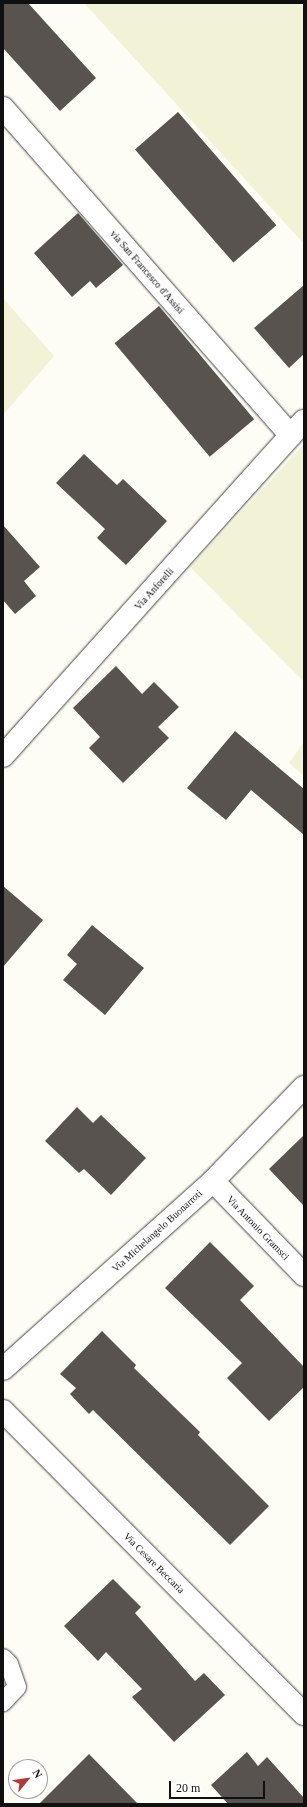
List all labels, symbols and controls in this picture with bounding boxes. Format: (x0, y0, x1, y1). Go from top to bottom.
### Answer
street label: via San Francesco d'Assisi (108, 228, 186, 316)
street label: Via Anforelli (132, 565, 176, 613)
street label: Via Michelangelo Buonarroti (109, 1187, 205, 1275)
street label: Via Antonio Gramsci (224, 1193, 292, 1263)
street label: Via Cesare Beccaria (121, 1530, 187, 1596)
north arrow (8, 1759, 48, 1799)
text: N (30, 1767, 45, 1780)
scale bar (171, 1773, 267, 1799)
text: 20 m (176, 1781, 200, 1795)

